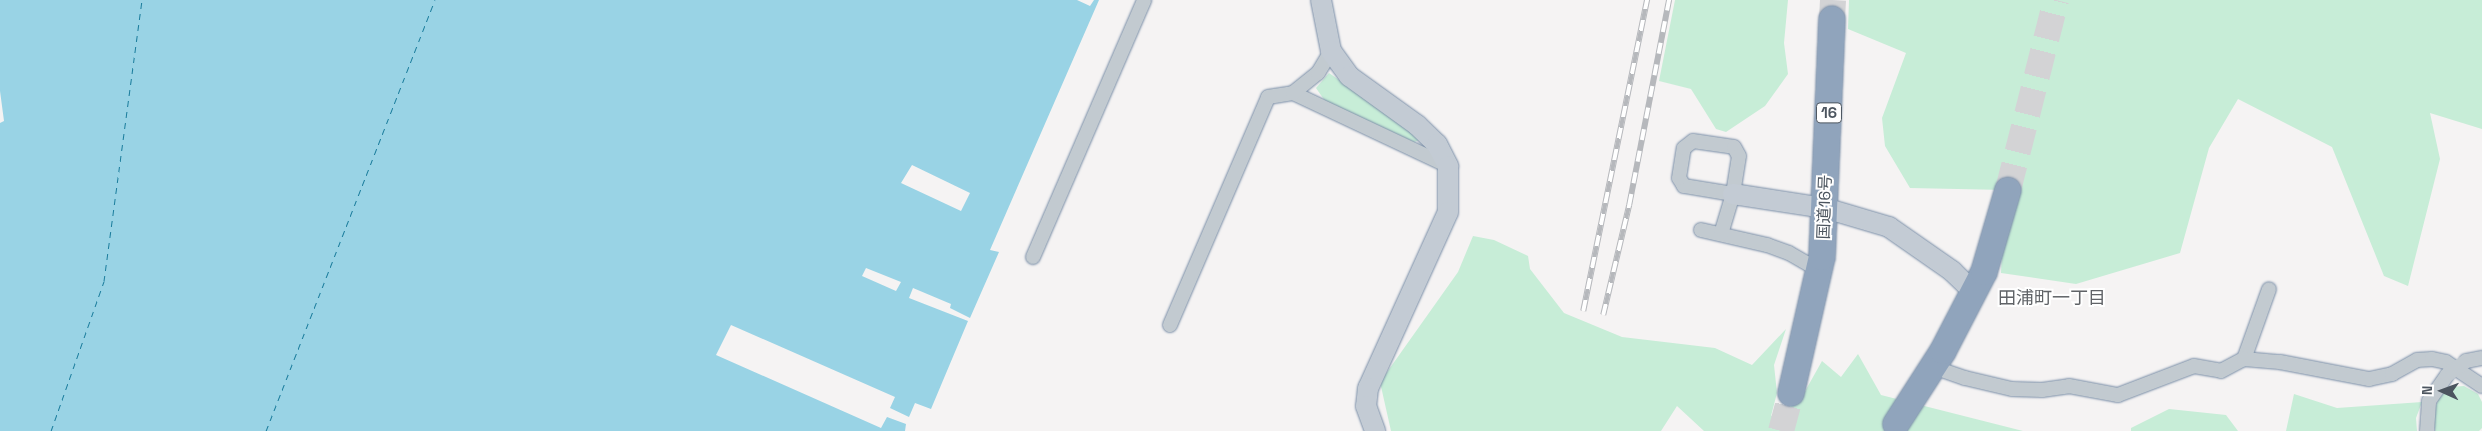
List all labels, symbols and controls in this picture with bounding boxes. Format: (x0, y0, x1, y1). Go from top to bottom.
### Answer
road number: 16 (1815, 100, 1843, 126)
street label: 国道16号 (1814, 174, 1836, 240)
district label: 田浦町一丁目 (1998, 287, 2106, 309)
north arrow (2417, 366, 2467, 416)
text: N (2418, 385, 2436, 395)

